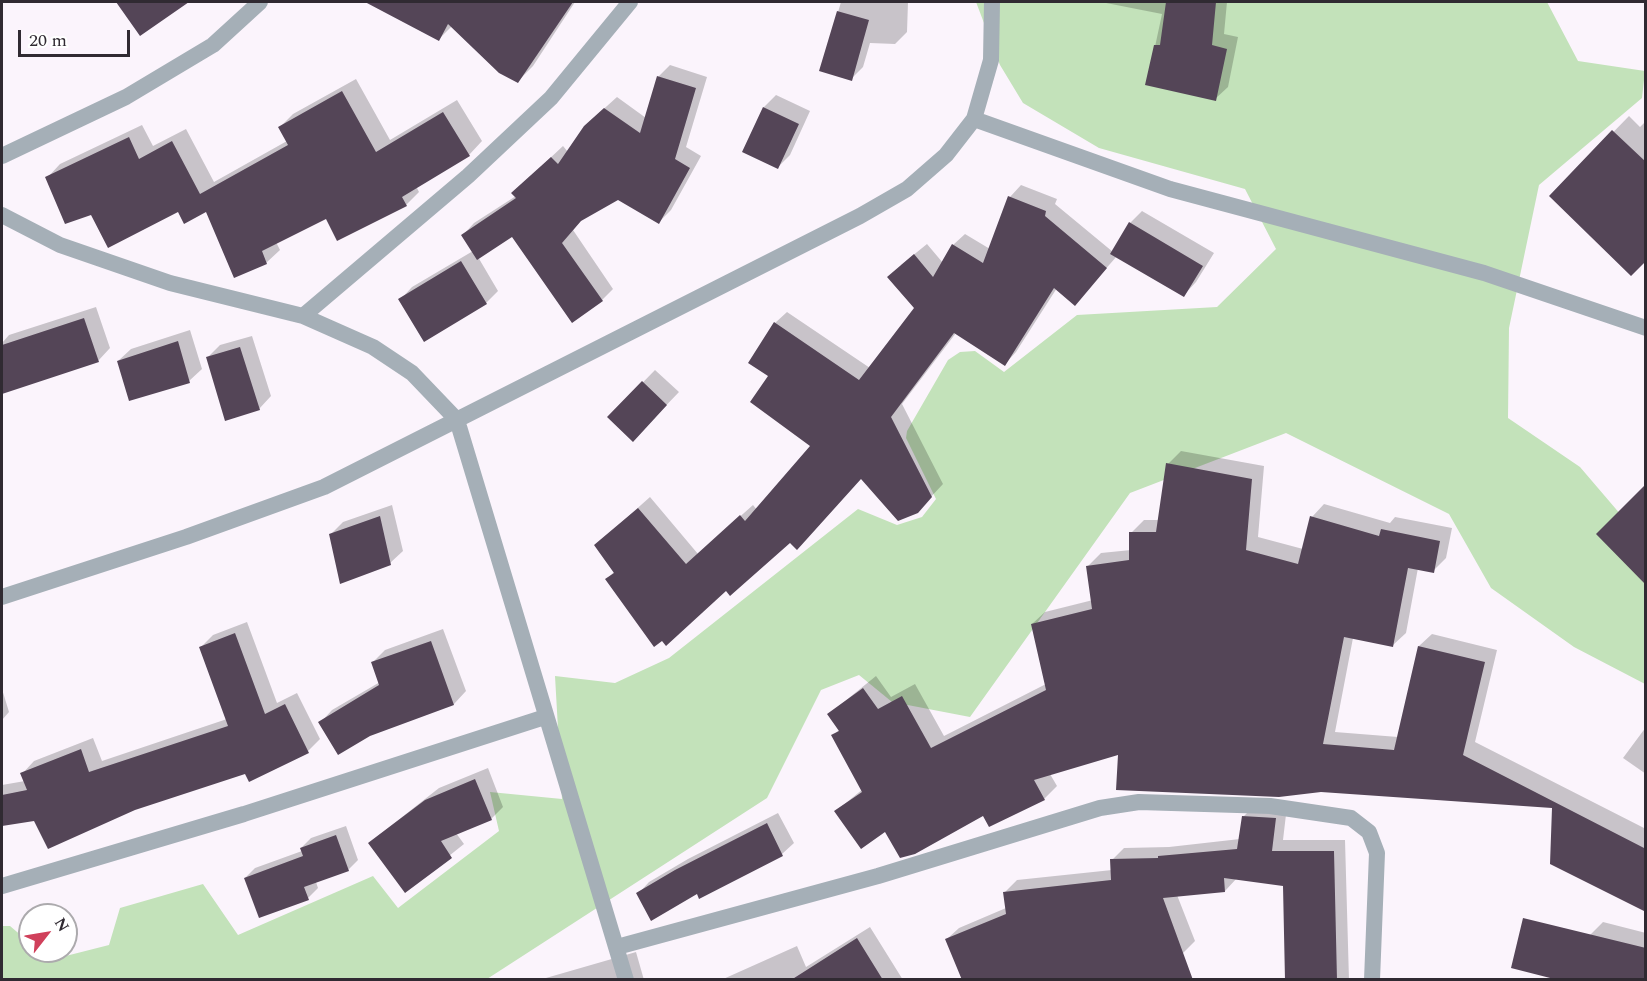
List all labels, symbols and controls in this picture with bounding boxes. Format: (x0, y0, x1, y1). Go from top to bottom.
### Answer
scale bar (21, 18, 134, 56)
text: 20 m (29, 27, 67, 54)
north arrow (18, 903, 78, 963)
text: N (48, 913, 75, 937)

